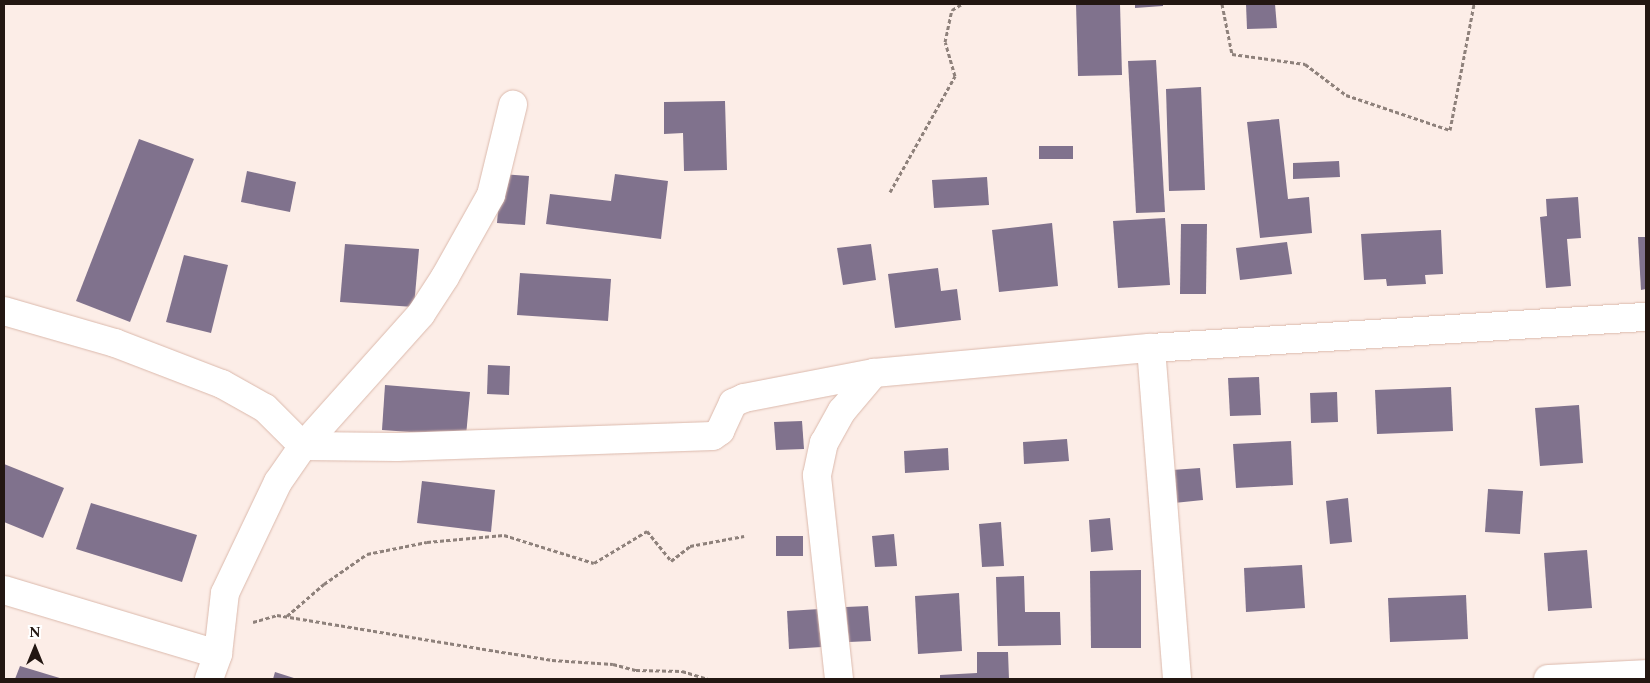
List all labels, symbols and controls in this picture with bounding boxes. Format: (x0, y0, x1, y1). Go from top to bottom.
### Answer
text: N (29, 622, 41, 643)
north arrow (10, 623, 60, 673)

